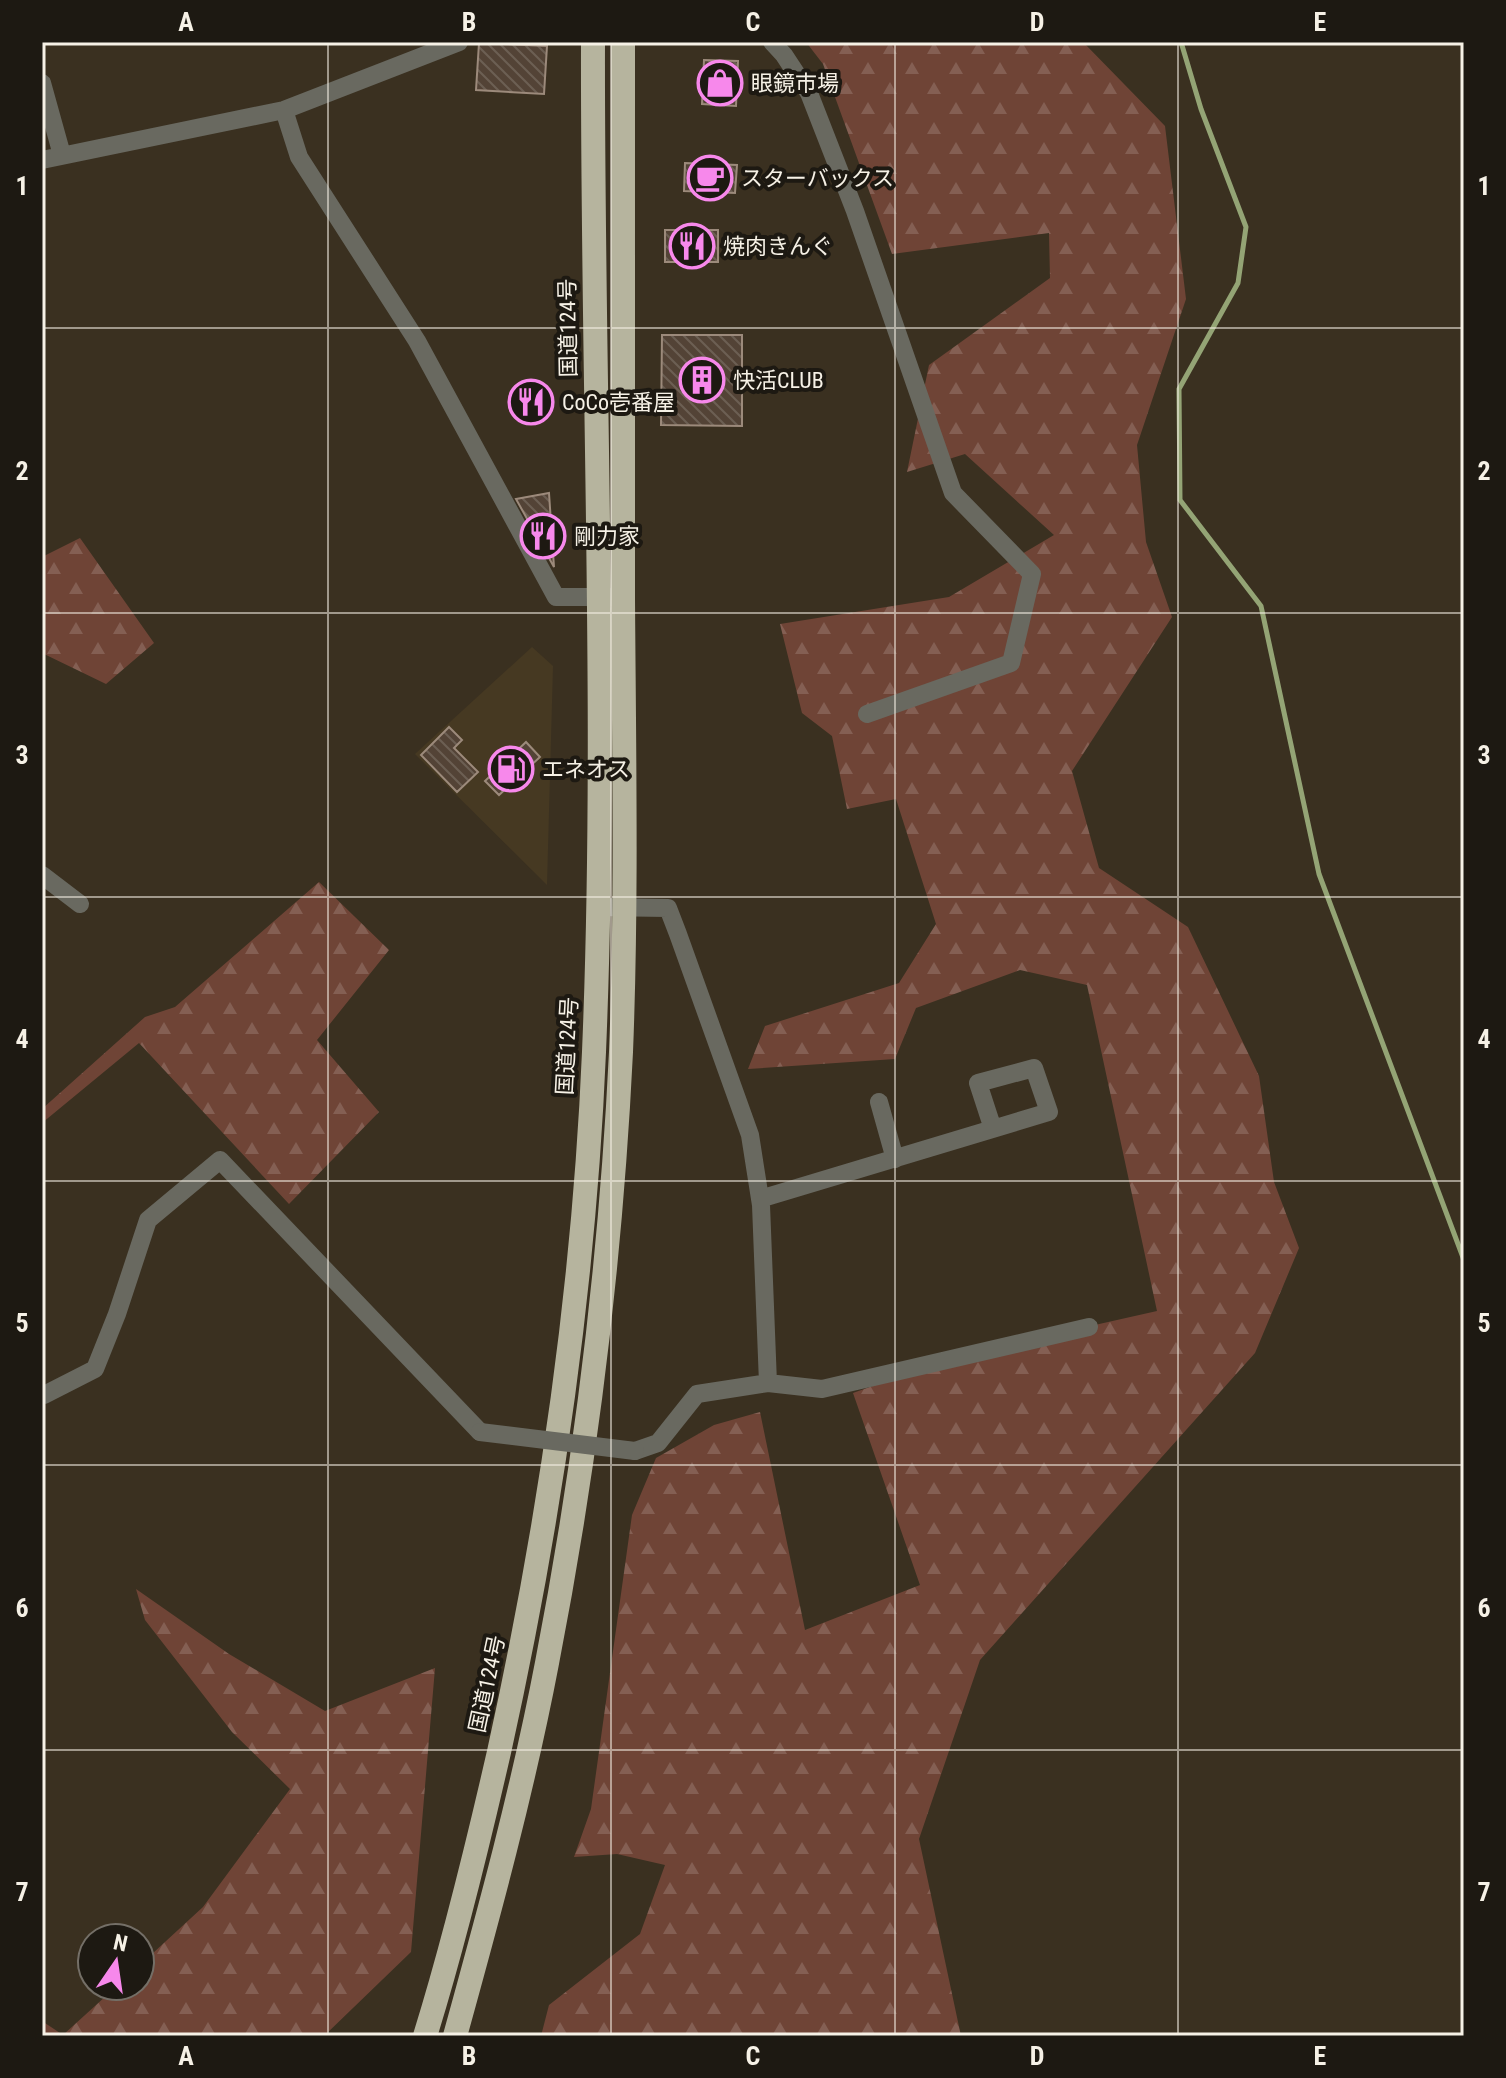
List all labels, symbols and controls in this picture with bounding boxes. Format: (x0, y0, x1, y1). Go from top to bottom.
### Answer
text: A (178, 7, 194, 37)
text: B (462, 7, 476, 37)
text: C (746, 7, 761, 37)
text: D (1030, 7, 1044, 37)
text: E (1314, 7, 1327, 37)
shop icon: 眼鏡市場 (696, 59, 744, 107)
place label: 眼鏡市場 (751, 71, 839, 96)
cafe icon: スターバックス (686, 154, 734, 202)
place label: スターバックス (741, 166, 894, 191)
text: 1 (15, 171, 29, 201)
text: 1 (1477, 171, 1491, 201)
restaurant icon: 焼肉きんぐ (668, 222, 716, 270)
place label: 焼肉きんぐ (723, 234, 833, 259)
street label: 国道124号 (555, 278, 581, 378)
building icon: 快活CLUB (678, 356, 726, 404)
place label: 快活CLUB (733, 368, 824, 393)
restaurant icon: CoCo壱番屋 (507, 378, 555, 426)
place label: CoCo壱番屋 (562, 390, 675, 415)
text: 2 (15, 456, 29, 486)
text: 2 (1477, 456, 1491, 486)
restaurant icon: 剛力家 (519, 512, 567, 560)
place label: 剛力家 (574, 524, 640, 549)
text: 3 (15, 740, 29, 770)
text: 3 (1477, 740, 1491, 770)
fuel station icon: エネオス (487, 745, 535, 793)
place label: エネオス (542, 757, 630, 782)
street label: 国道124号 (552, 996, 582, 1096)
text: 4 (15, 1024, 29, 1054)
text: 4 (1477, 1024, 1491, 1054)
text: 5 (15, 1308, 29, 1338)
text: 5 (1477, 1308, 1491, 1338)
text: 6 (15, 1593, 29, 1623)
text: 6 (1477, 1593, 1491, 1623)
street label: 国道124号 (465, 1633, 509, 1735)
text: 7 (15, 1877, 29, 1907)
text: 7 (1477, 1877, 1491, 1907)
north arrow (76, 1922, 156, 2002)
text: N (111, 1929, 130, 1957)
text: A (178, 2041, 194, 2071)
text: B (462, 2041, 476, 2071)
text: C (746, 2041, 761, 2071)
text: D (1030, 2041, 1044, 2071)
text: E (1314, 2041, 1327, 2071)

